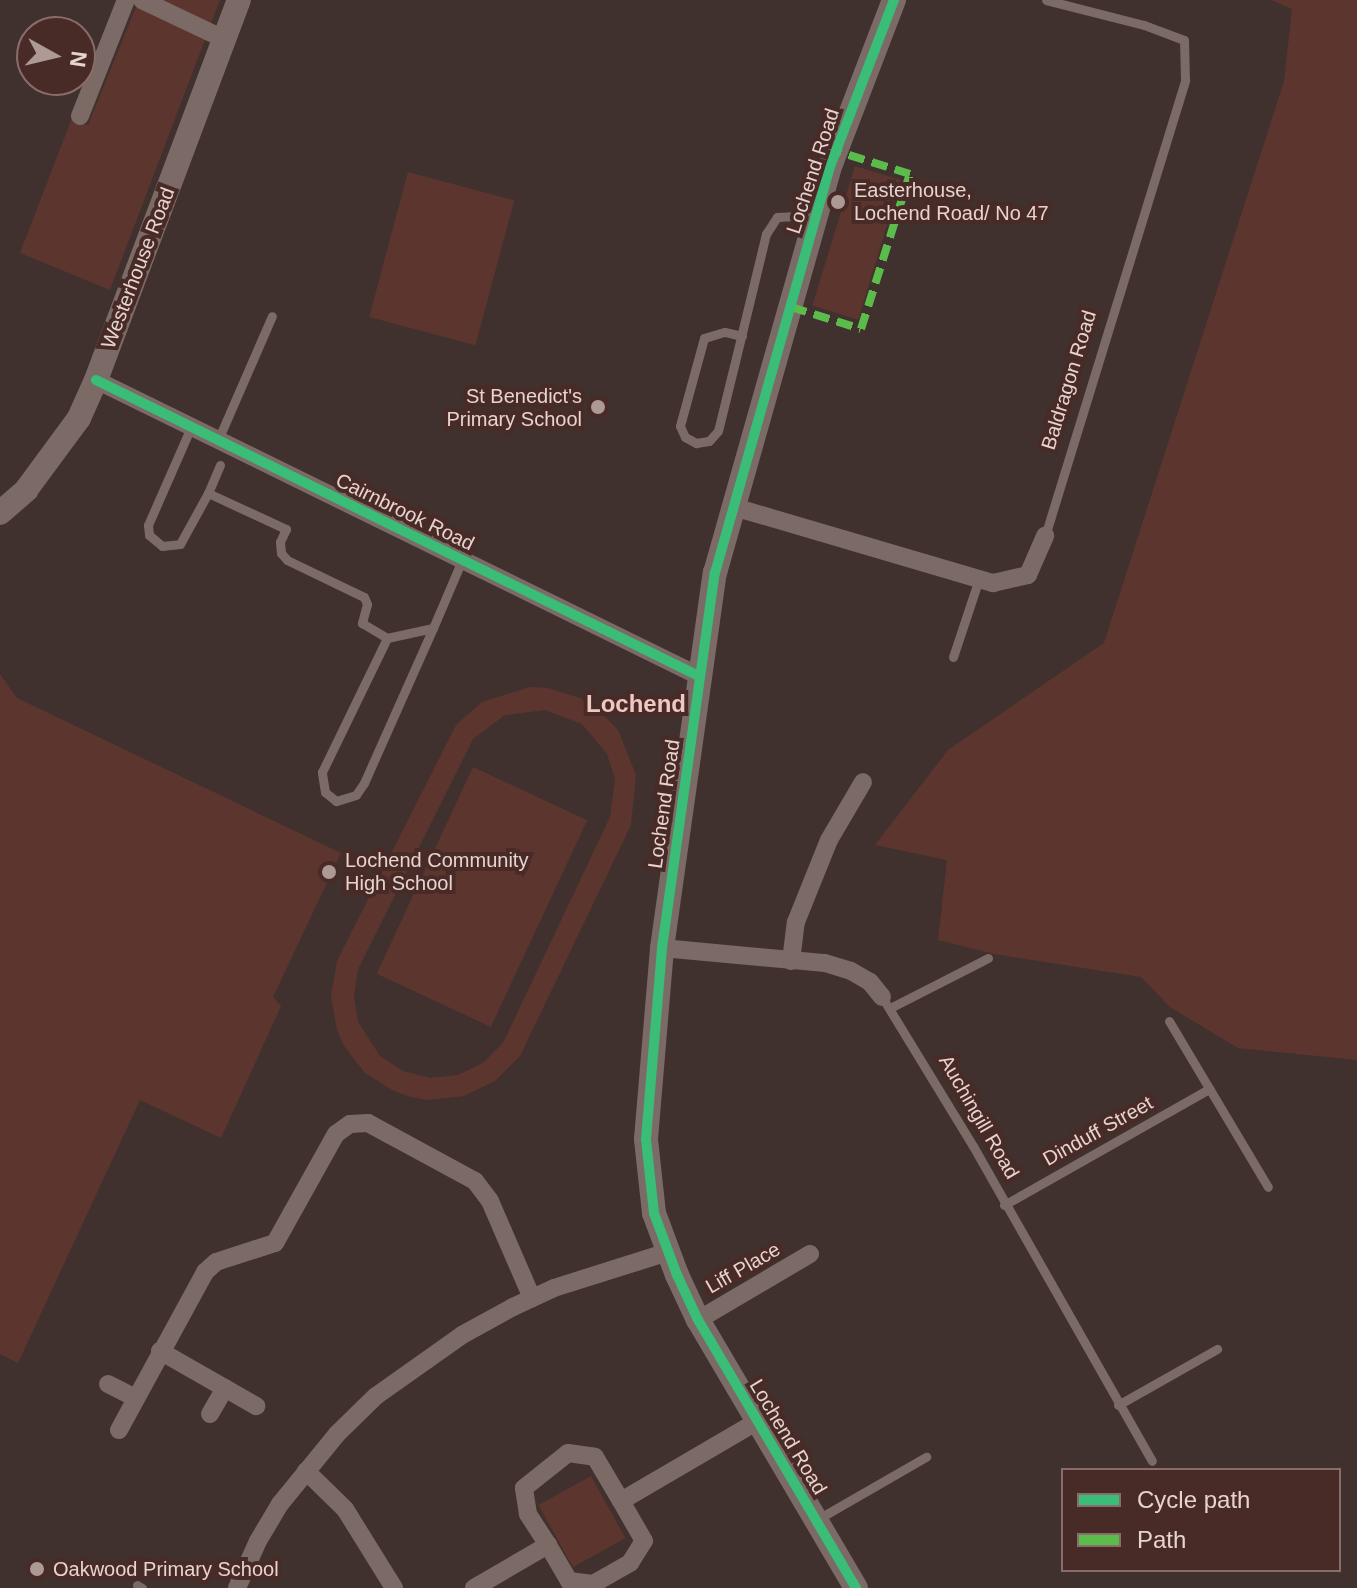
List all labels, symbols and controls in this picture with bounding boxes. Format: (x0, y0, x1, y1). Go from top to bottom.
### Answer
north arrow (16, 16, 96, 96)
text: N (65, 50, 92, 69)
street label: Lochend Road (781, 105, 845, 237)
place label: Easterhouse, Lochend Road/ No 47 (854, 178, 1049, 225)
street label: Westerhouse Road (96, 184, 180, 352)
marker: Easterhouse, Lochend Road/ No 47 (829, 193, 847, 211)
street label: Baldragon Road (1036, 307, 1102, 453)
place label: St Benedict's Primary School (446, 384, 582, 431)
marker: St Benedict's Primary School (589, 398, 607, 416)
street label: Cairnbrook Road (332, 468, 478, 556)
district label: Lochend (586, 690, 686, 718)
street label: Lochend Road (643, 738, 685, 870)
place label: Lochend Community High School (345, 848, 528, 895)
marker: Lochend Community High School (320, 863, 338, 881)
street label: Auchingill Road (934, 1051, 1024, 1183)
street label: Dinduff Street (1039, 1091, 1157, 1171)
street label: Liff Place (702, 1237, 784, 1299)
street label: Lochend Road (744, 1375, 832, 1499)
legend (1061, 1468, 1341, 1572)
text: Cycle path (1137, 1486, 1250, 1513)
text: Path (1137, 1526, 1186, 1553)
place label: Oakwood Primary School (53, 1557, 279, 1581)
marker: Oakwood Primary School (28, 1560, 46, 1578)

